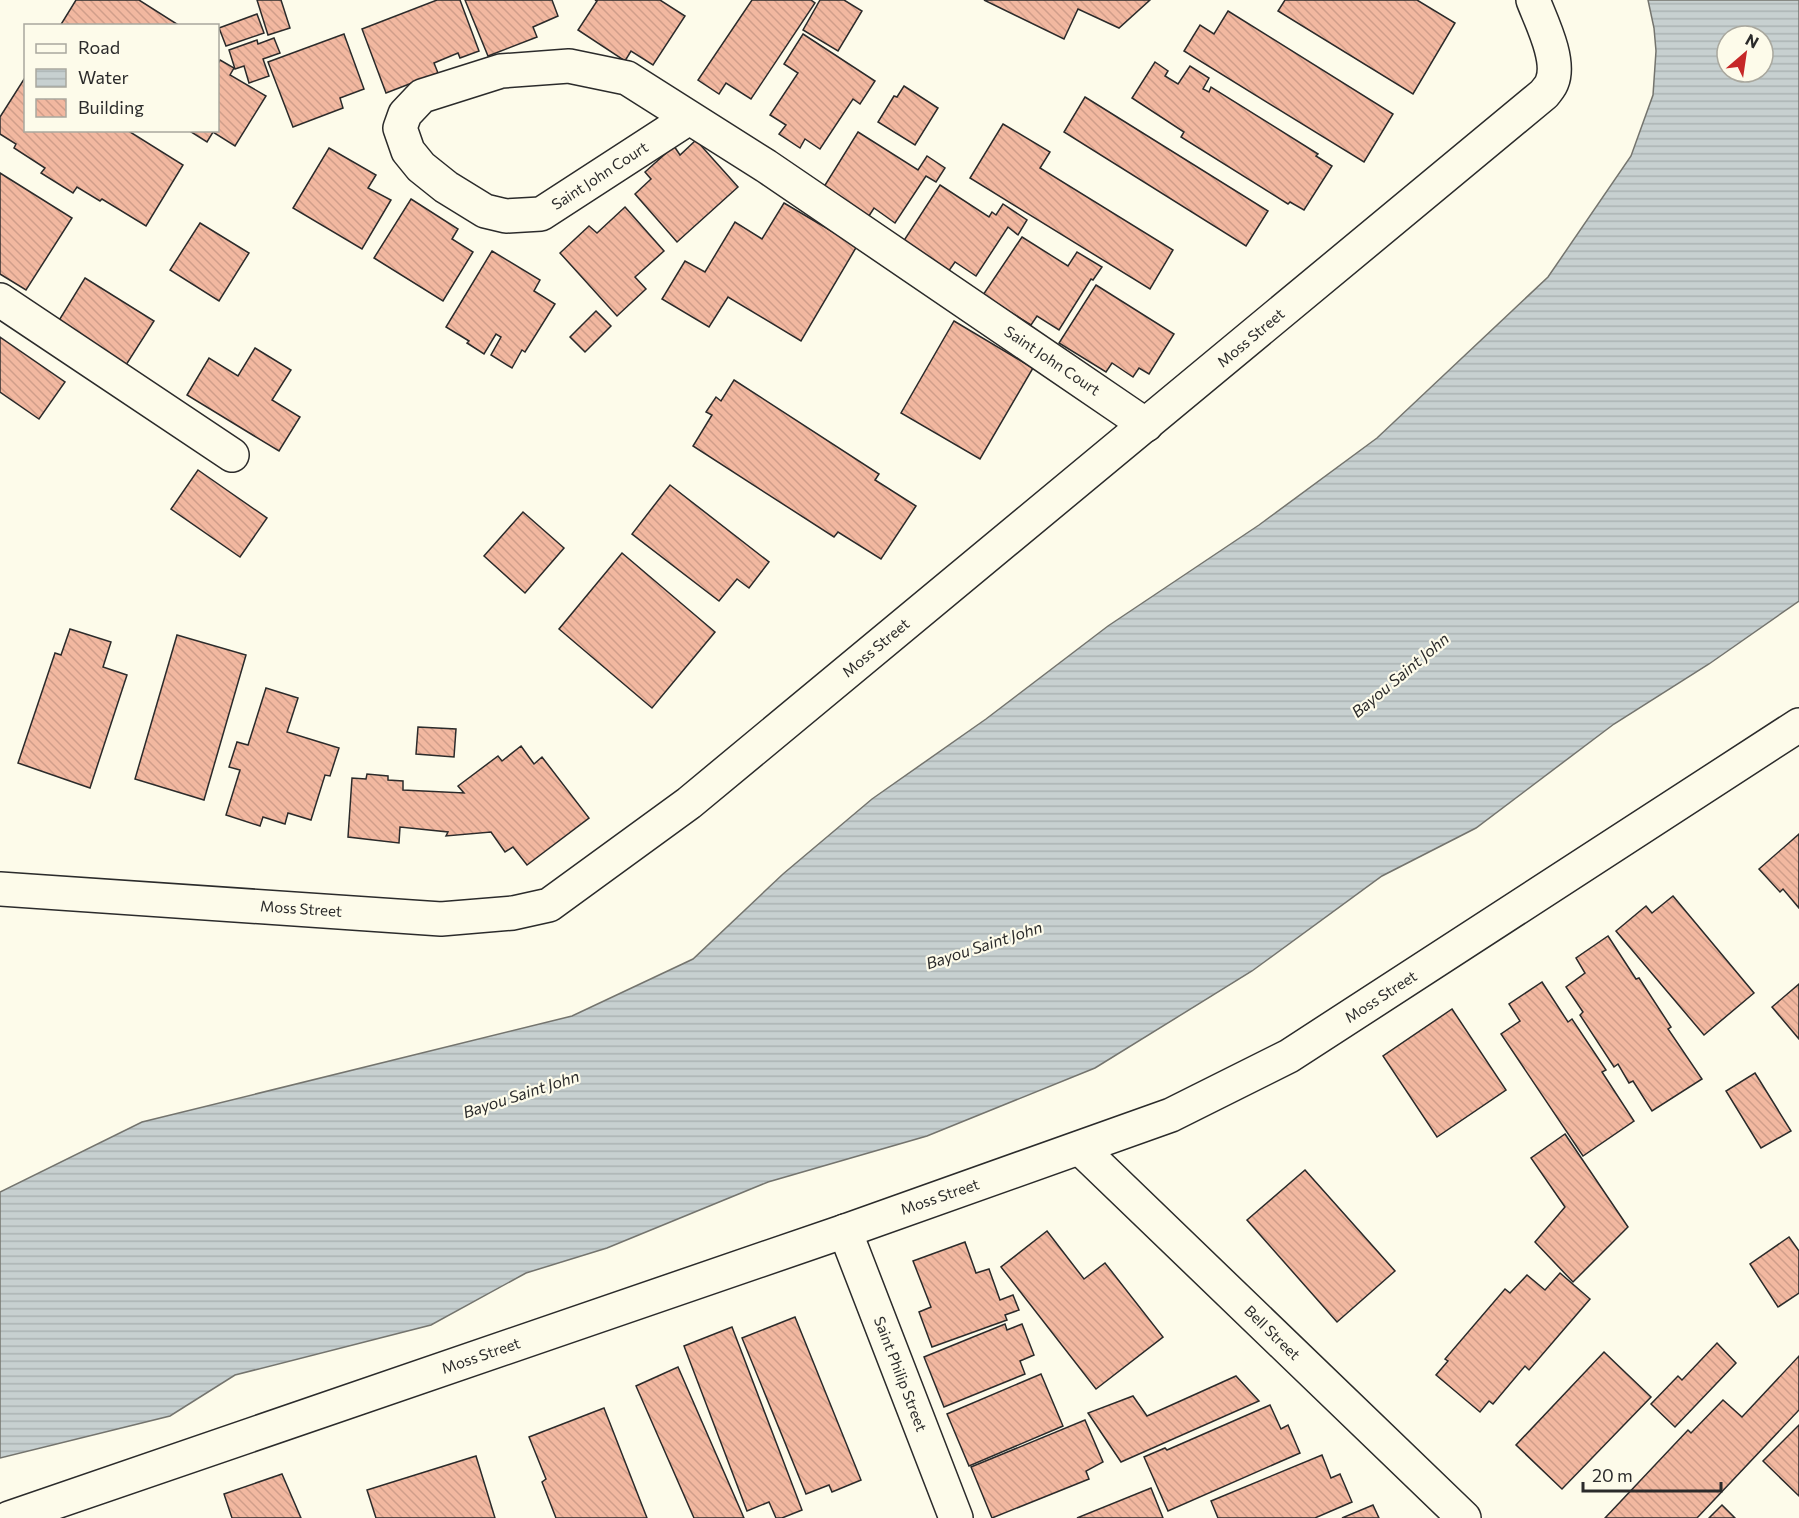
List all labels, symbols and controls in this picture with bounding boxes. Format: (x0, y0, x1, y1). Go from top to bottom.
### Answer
legend (24, 24, 219, 132)
north arrow (1715, 24, 1775, 84)
text: N (1743, 29, 1762, 52)
text: Road (78, 36, 120, 58)
text: Water (78, 66, 129, 88)
text: Building (78, 96, 144, 118)
street label: Saint John Court (548, 137, 651, 213)
street label: Moss Street (1213, 304, 1288, 370)
street label: Saint John Court (1001, 322, 1104, 399)
street label: Moss Street (838, 614, 913, 680)
water label: Bayou Saint John (1347, 628, 1452, 721)
street label: Moss Street (260, 896, 343, 920)
water label: Bayou Saint John (923, 917, 1044, 972)
street label: Moss Street (1341, 966, 1420, 1026)
water label: Bayou Saint John (460, 1066, 581, 1121)
street label: Moss Street (898, 1174, 981, 1218)
street label: Bell Street (1241, 1301, 1304, 1363)
street label: Saint Philip Street (871, 1314, 931, 1434)
street label: Moss Street (439, 1333, 522, 1377)
scale bar (1583, 1455, 1721, 1493)
text: 20 m (1592, 1464, 1633, 1486)

